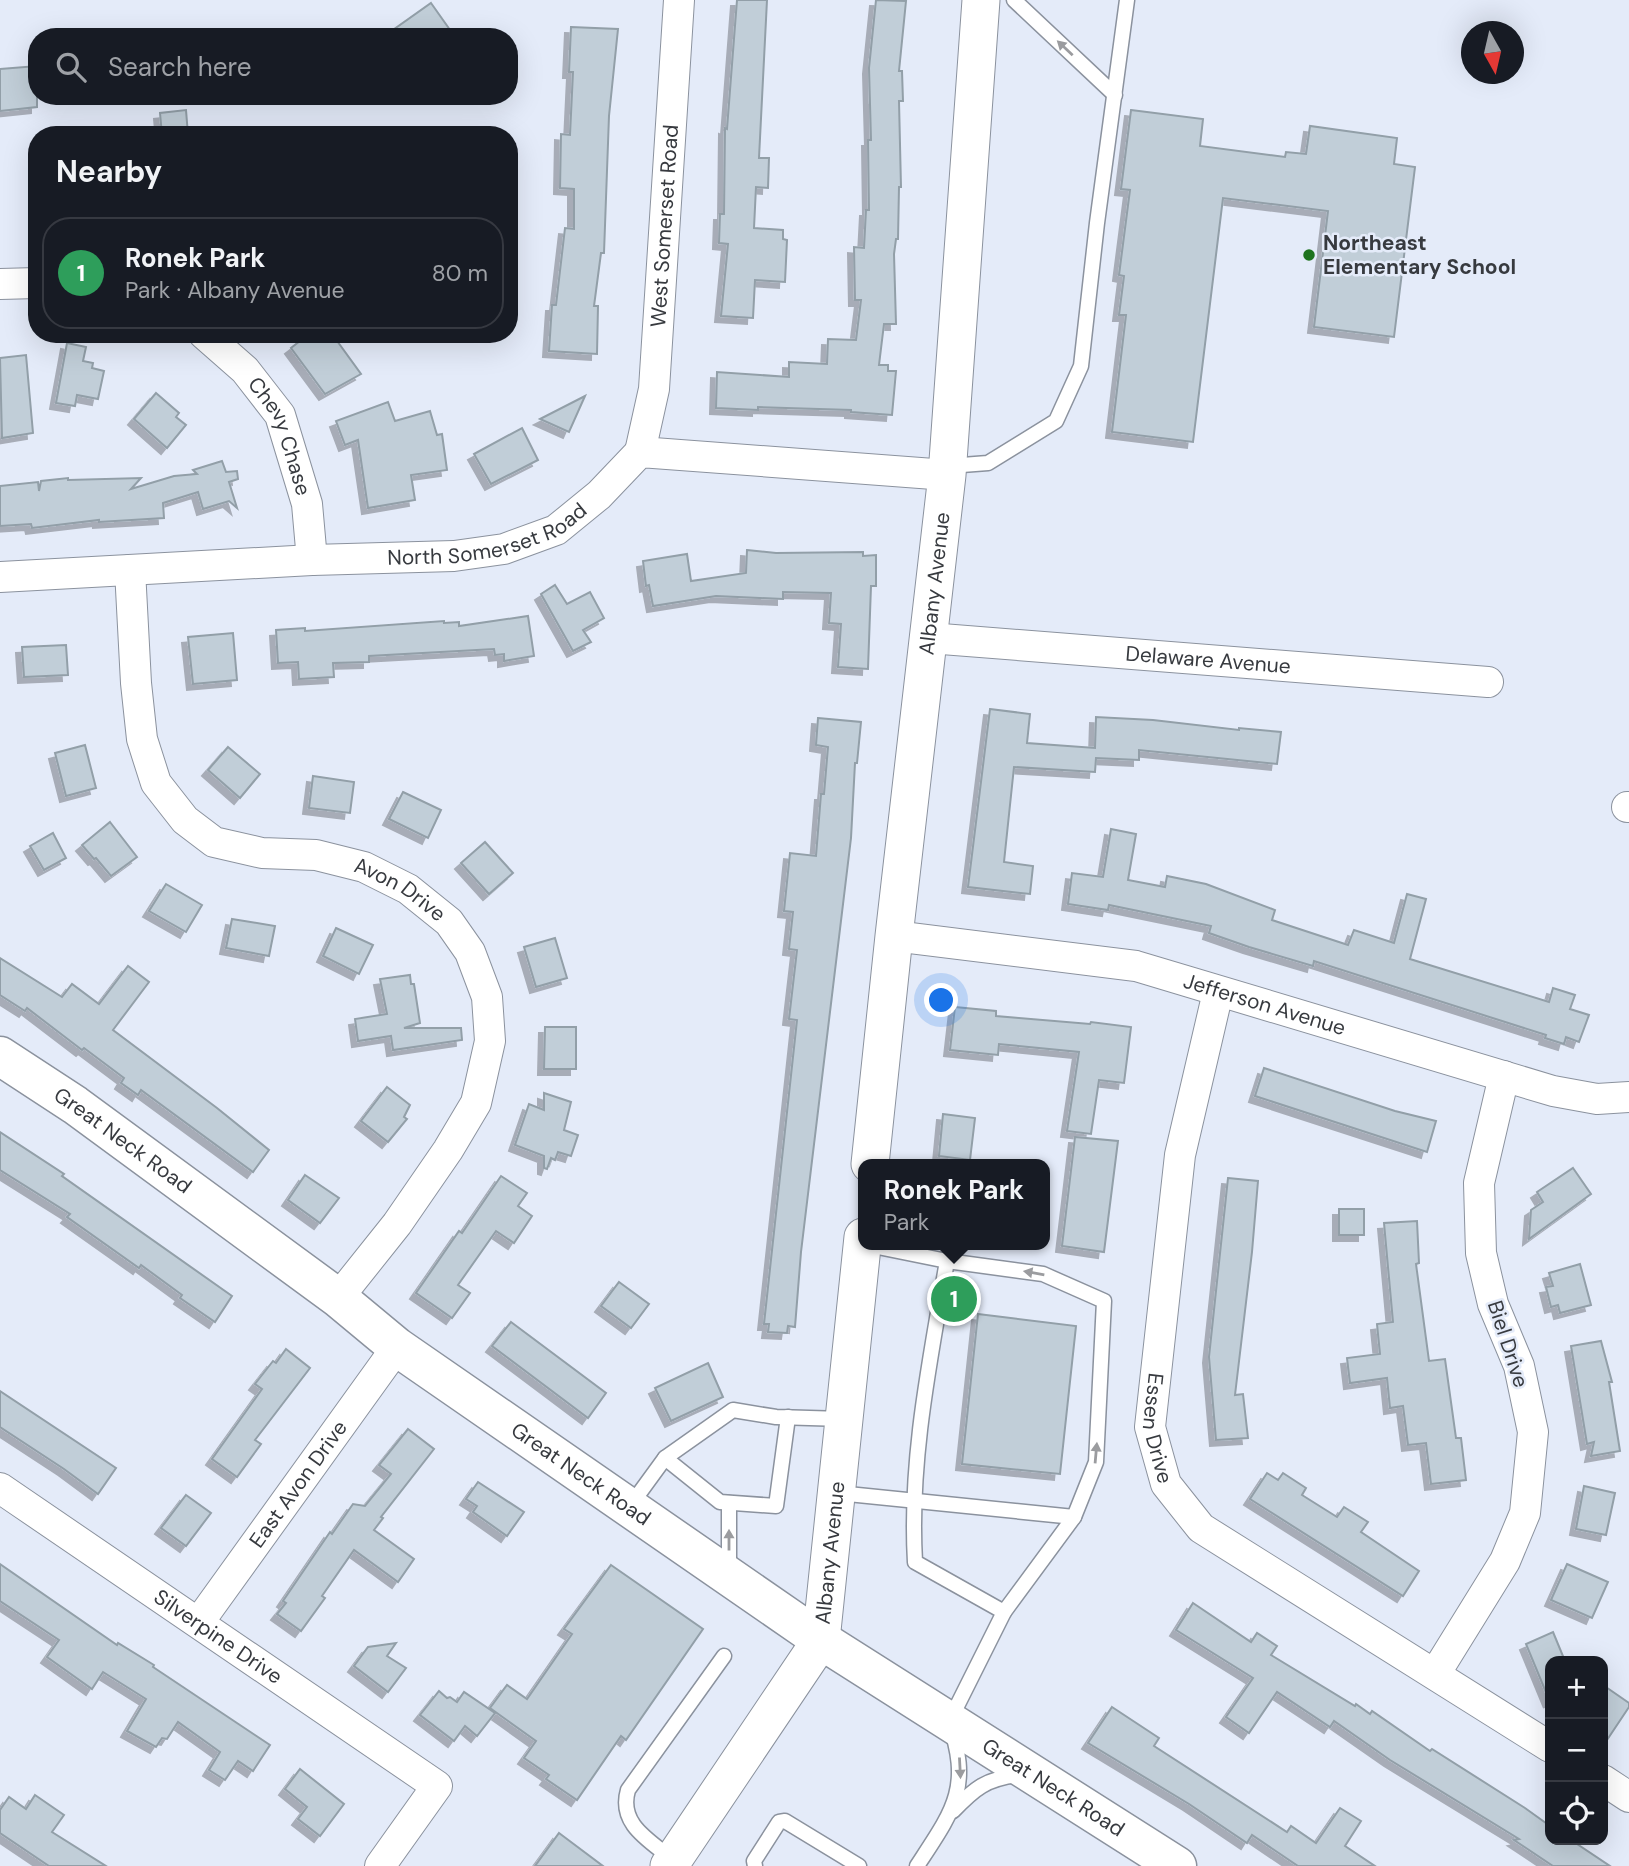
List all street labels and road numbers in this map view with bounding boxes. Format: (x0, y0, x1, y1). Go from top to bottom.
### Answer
street label: West Somerset Road (644, 124, 685, 328)
street label: Chevy Chase (242, 371, 318, 499)
street label: North Somerset Road (387, 496, 593, 572)
street label: Albany Avenue (912, 511, 957, 657)
street label: Delaware Avenue (1124, 640, 1292, 680)
street label: Avon Drive (351, 851, 452, 928)
street label: Jefferson Avenue (1180, 967, 1349, 1042)
street label: Great Neck Road (49, 1081, 197, 1200)
street label: Biel Drive (1481, 1297, 1535, 1391)
street label: Essen Drive (1136, 1372, 1179, 1487)
street label: East Avon Drive (243, 1415, 354, 1553)
street label: Great Neck Road (506, 1416, 656, 1532)
street label: Albany Avenue (809, 1480, 851, 1626)
street label: Silverpine Drive (148, 1583, 288, 1691)
street label: Great Neck Road (977, 1732, 1130, 1843)

